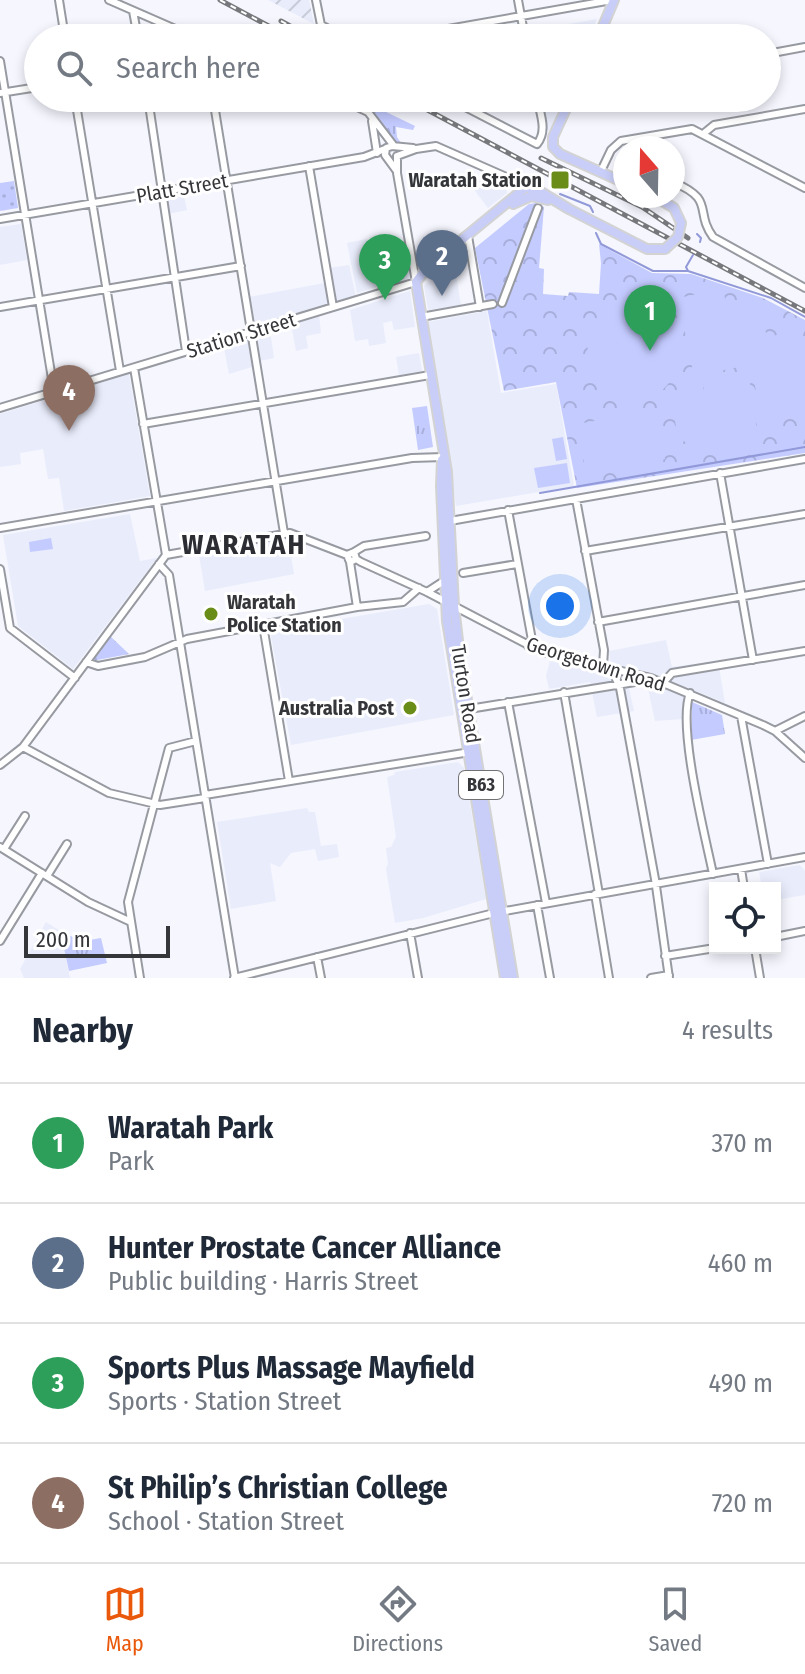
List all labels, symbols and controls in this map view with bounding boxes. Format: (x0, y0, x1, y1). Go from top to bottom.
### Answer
search box (24, 24, 781, 112)
icon: search (52, 46, 96, 90)
text: Search here (116, 50, 261, 86)
north arrow (613, 136, 685, 208)
street label: Platt Street (135, 168, 230, 208)
place label: Waratah Station (409, 168, 542, 192)
marker: Waratah Station (549, 169, 571, 191)
pin: 2 (416, 230, 468, 296)
pin: 3 (359, 234, 411, 300)
pin: 1 (624, 285, 676, 351)
street label: Station Street (184, 307, 299, 363)
pin: 4 (43, 365, 95, 431)
district label: WARATAH (182, 528, 306, 561)
your location (540, 586, 580, 626)
place label: Waratah Police Station (227, 590, 342, 637)
marker: Waratah Police Station (202, 605, 220, 623)
street label: Georgetown Road (524, 631, 668, 697)
street label: Turton Road (446, 643, 486, 745)
place label: Australia Post (278, 696, 395, 720)
marker: Australia Post (401, 699, 419, 717)
road number: B63 (459, 771, 503, 799)
map controls (709, 882, 781, 954)
button: locate (709, 882, 781, 954)
scale bar (24, 922, 170, 958)
text: 200 m (36, 926, 91, 953)
text: Nearby (32, 1010, 133, 1051)
text: 4 results (682, 1015, 773, 1046)
text: Waratah Park (108, 1110, 273, 1146)
text: 1 (53, 1128, 64, 1159)
text: 370 m (712, 1128, 773, 1159)
text: Park (108, 1146, 154, 1177)
text: Hunter Prostate Cancer Alliance (108, 1230, 501, 1266)
text: 2 (52, 1248, 64, 1279)
text: 460 m (708, 1248, 773, 1279)
text: Public building · Harris Street (108, 1266, 418, 1297)
text: Sports Plus Massage Mayfield (108, 1350, 475, 1386)
text: 3 (52, 1368, 64, 1399)
text: 490 m (709, 1368, 773, 1399)
text: Sports · Station Street (108, 1386, 341, 1417)
text: St Philip’s Christian College (108, 1470, 448, 1506)
text: 4 (51, 1488, 65, 1519)
text: 720 m (712, 1488, 773, 1519)
text: School · Station Street (108, 1506, 344, 1537)
tab: Map (103, 1582, 147, 1657)
tab: Directions (352, 1582, 443, 1657)
tab: Saved (649, 1582, 702, 1657)

